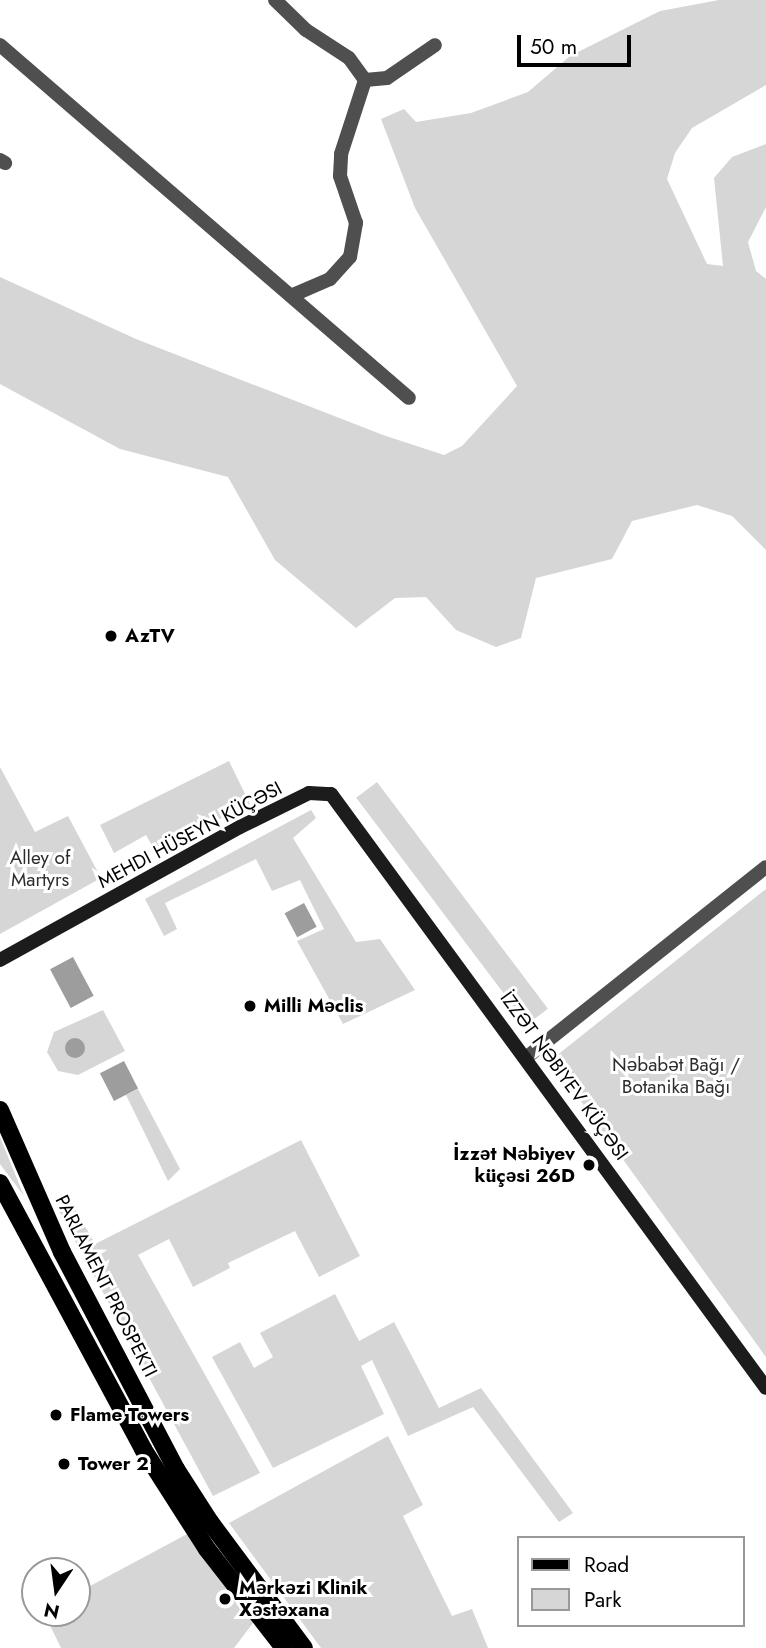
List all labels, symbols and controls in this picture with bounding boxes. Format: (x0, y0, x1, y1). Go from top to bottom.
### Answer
scale bar (521, 21, 635, 65)
text: 50 m (530, 32, 577, 62)
place label: AzTV (125, 625, 175, 647)
marker: AzTV (103, 628, 119, 644)
street label: MEHDI HÜSEYN KÜÇƏSI (94, 777, 286, 893)
park label: Alley of Martyrs (10, 847, 70, 891)
street label: İZZƏT NƏBIYEV KÜÇƏSI (495, 987, 633, 1165)
place label: Milli Məclis (264, 995, 363, 1017)
marker: Milli Məclis (242, 998, 258, 1014)
park label: Nəbabət Bağı / Botanika Bağı (612, 1054, 740, 1098)
place label: İzzət Nəbiyev küçəsi 26D (453, 1143, 575, 1187)
marker: İzzət Nəbiyev küçəsi 26D (581, 1157, 597, 1173)
street label: PARLAMENT PROSPEKTI (50, 1191, 162, 1381)
place label: Flame Towers (70, 1404, 189, 1426)
marker: Flame Towers (48, 1407, 64, 1423)
place label: Tower 2 (78, 1453, 149, 1475)
marker: Tower 2 (56, 1456, 72, 1472)
legend (518, 1536, 745, 1627)
text: Road (584, 1550, 629, 1580)
north arrow (21, 1557, 91, 1627)
place label: Mərkəzi Klinik Xəstəxana (239, 1577, 367, 1621)
text: Park (584, 1585, 621, 1615)
marker: Mərkəzi Klinik Xəstəxana (217, 1591, 233, 1607)
text: N (41, 1596, 62, 1626)

